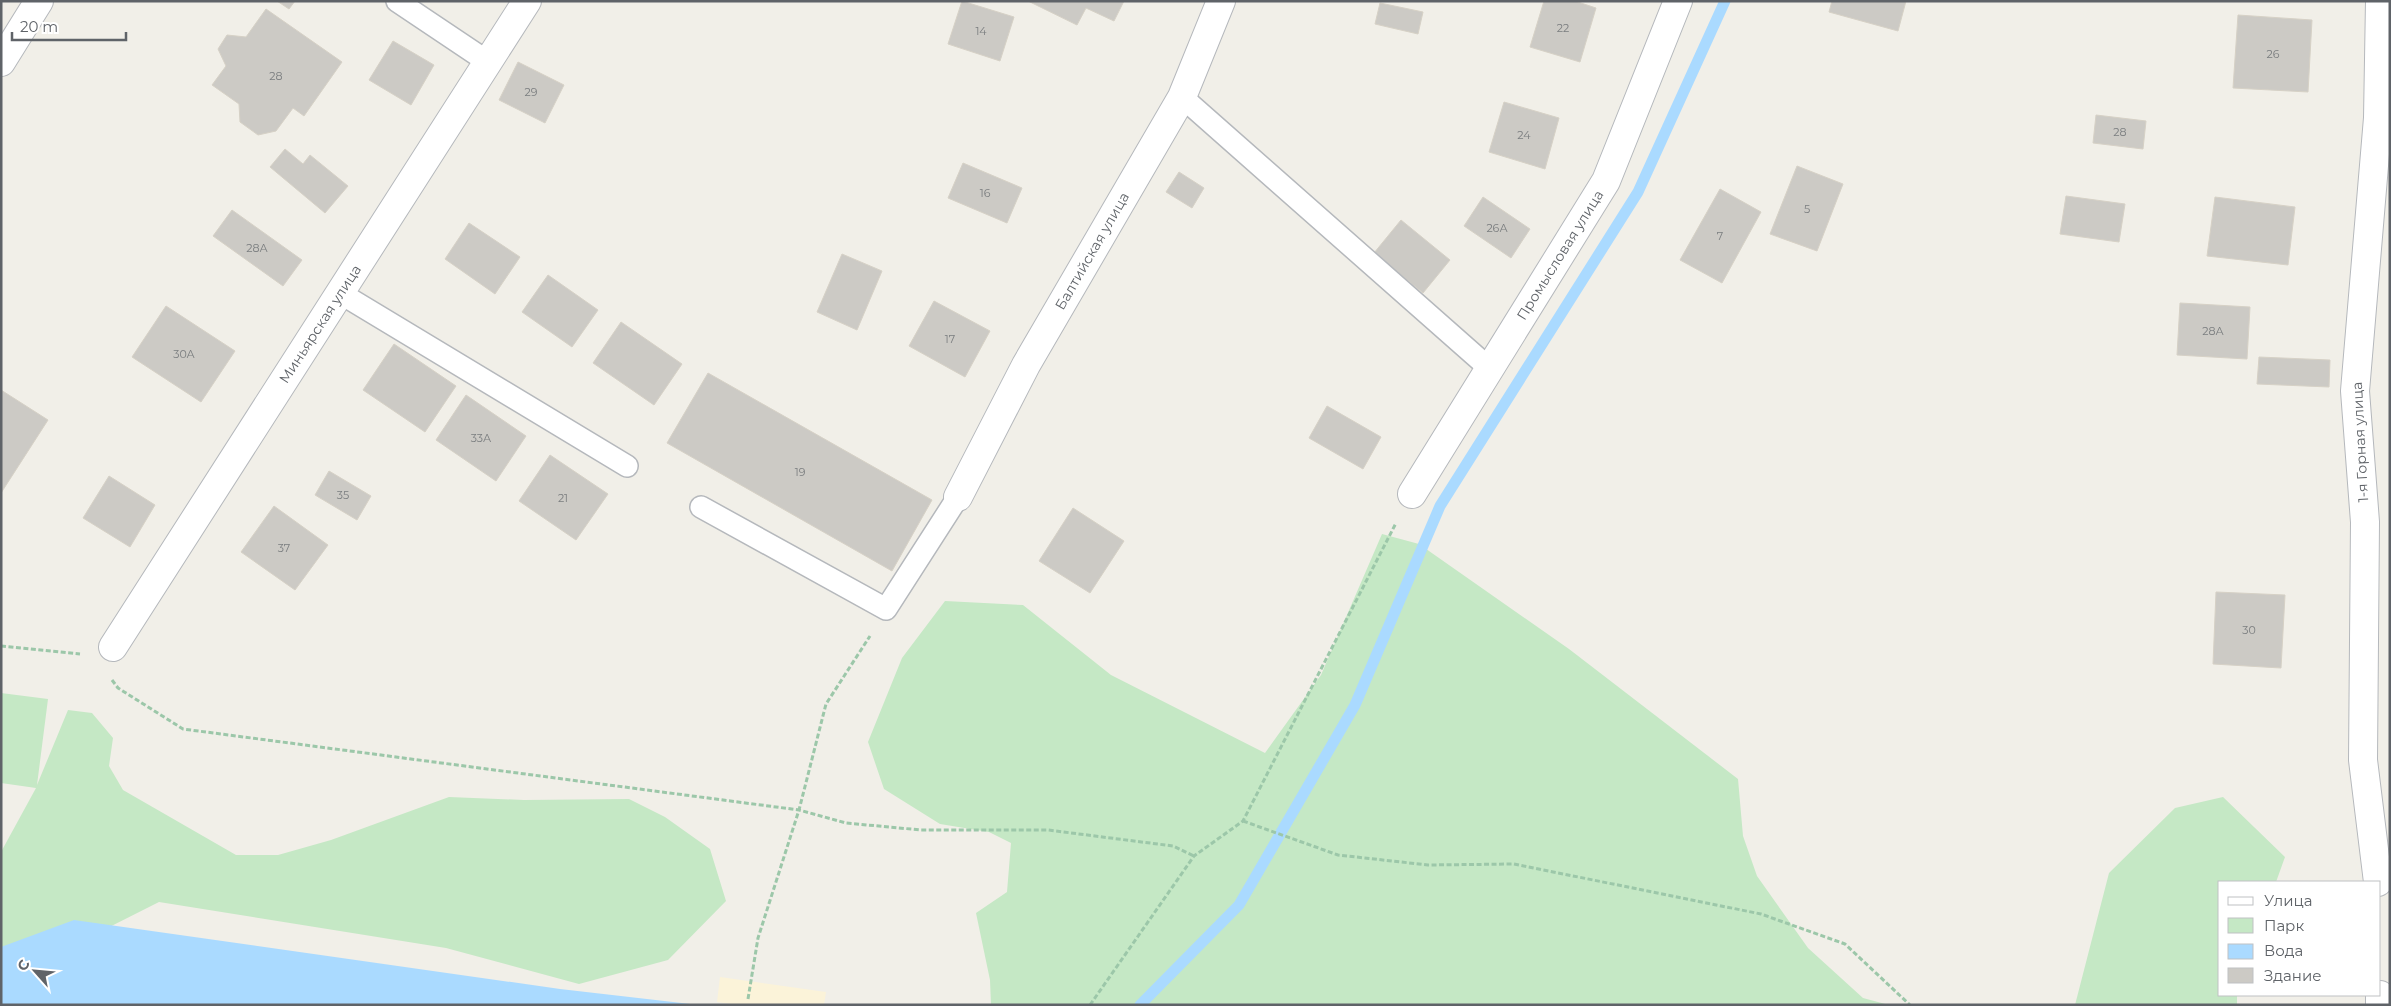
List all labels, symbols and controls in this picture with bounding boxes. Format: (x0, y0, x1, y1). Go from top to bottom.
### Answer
scale bar (12, 10, 126, 42)
text: 20 m (20, 17, 58, 36)
house number: 22 (1557, 21, 1569, 35)
house number: 14 (975, 24, 987, 38)
house number: 26 (2267, 47, 2280, 61)
house number: 28 (269, 69, 283, 83)
house number: 29 (525, 85, 538, 99)
house number: 28 (2113, 125, 2127, 139)
house number: 24 (1517, 128, 1531, 142)
house number: 16 (980, 186, 991, 200)
street label: Промысловая улица (1513, 187, 1607, 323)
street label: Балтийская улица (1051, 189, 1133, 313)
house number: 5 (1804, 202, 1810, 216)
house number: 26А (1486, 221, 1508, 235)
house number: 7 (1717, 229, 1723, 243)
house number: 28А (246, 241, 269, 255)
street label: Миньярская улица (275, 261, 365, 387)
house number: 28А (2202, 324, 2225, 338)
house number: 17 (945, 332, 955, 346)
house number: 30А (173, 347, 196, 361)
street label: 1-я Горная улица (2348, 381, 2372, 503)
house number: 33А (471, 431, 492, 445)
house number: 19 (795, 465, 806, 479)
house number: 35 (337, 488, 349, 502)
house number: 21 (558, 491, 568, 505)
house number: 37 (278, 541, 290, 555)
house number: 30 (2242, 623, 2256, 637)
legend (2218, 881, 2381, 996)
text: Улица (2264, 891, 2312, 910)
text: Парк (2264, 916, 2304, 935)
text: Вода (2264, 941, 2303, 960)
north arrow (10, 946, 60, 996)
text: С (13, 956, 34, 974)
text: Здание (2264, 966, 2322, 985)

